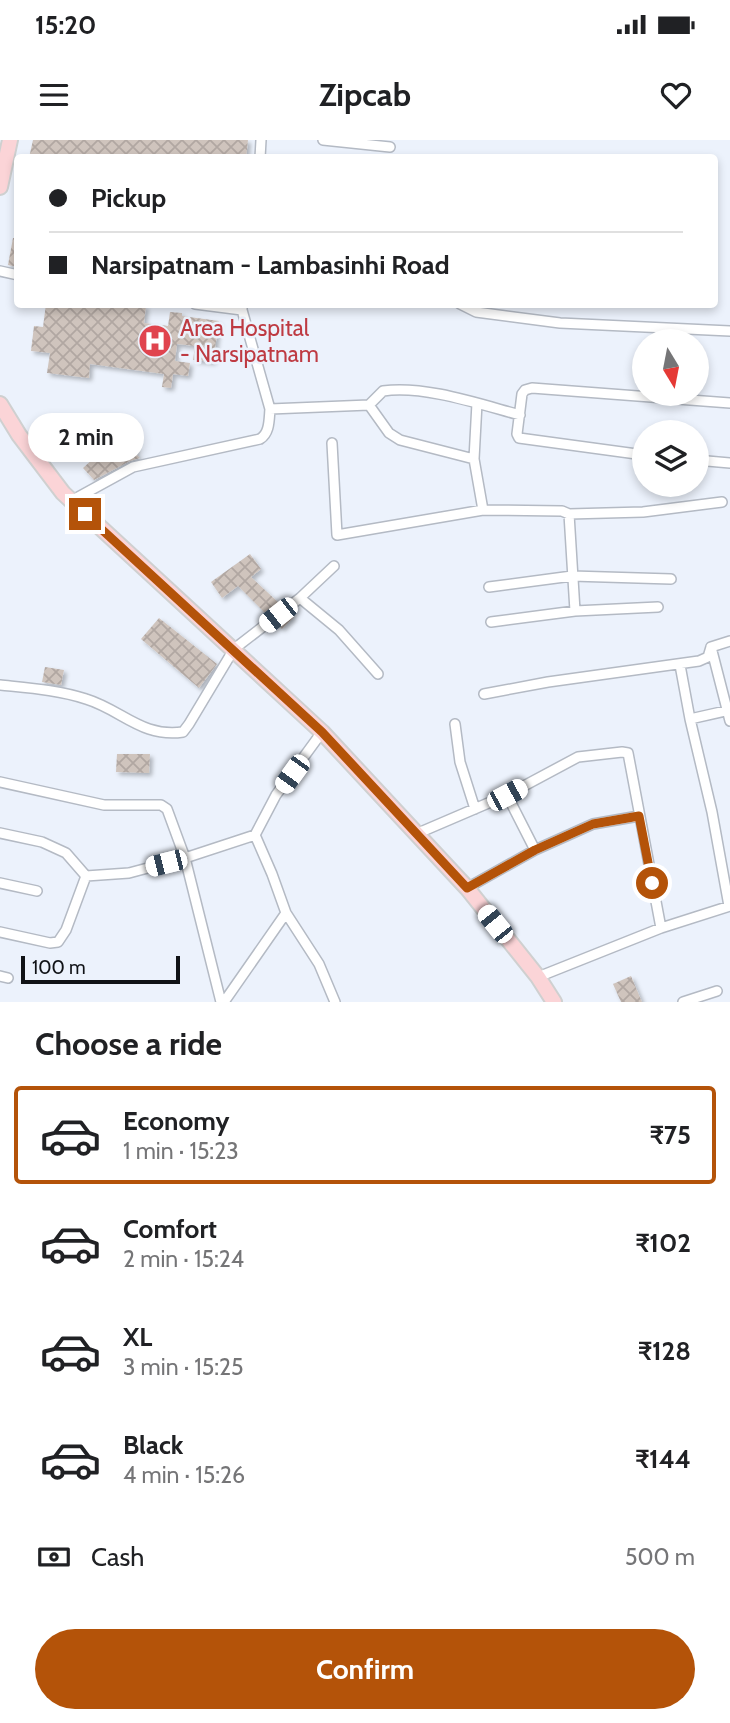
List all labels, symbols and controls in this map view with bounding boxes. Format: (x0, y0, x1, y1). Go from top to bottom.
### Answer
text: 15:20 (35, 9, 96, 41)
text: Zipcab (319, 75, 411, 114)
icon: menu (35, 76, 73, 114)
icon: heart (657, 76, 695, 114)
text: Pickup (91, 182, 166, 214)
text: Narsipatnam - Lambasinhi Road (91, 249, 450, 281)
place label: Area Hospital - Narsipatnam (180, 314, 319, 368)
hospital icon: Area Hospital - Narsipatnam (136, 322, 174, 360)
north arrow (632, 329, 709, 406)
map controls (632, 329, 709, 497)
callout: 2 min (27, 412, 143, 462)
button: layers (632, 420, 709, 497)
text: 2 min (58, 423, 114, 451)
route end (69, 498, 101, 530)
car (255, 594, 302, 636)
car (272, 751, 313, 797)
car (484, 776, 531, 814)
car (144, 848, 189, 878)
route start (636, 867, 668, 899)
car (474, 901, 517, 947)
scale bar (21, 953, 180, 985)
text: 100 m (32, 956, 86, 979)
text: Choose a ride (35, 1024, 222, 1063)
icon: car (39, 1104, 102, 1167)
text: Economy (123, 1105, 229, 1137)
text: ₹75 (650, 1119, 691, 1151)
text: 1 min · 15:23 (123, 1137, 239, 1165)
icon: car (39, 1212, 102, 1275)
text: Comfort (123, 1213, 217, 1245)
text: ₹102 (635, 1227, 691, 1259)
text: 2 min · 15:24 (123, 1245, 244, 1273)
icon: car (39, 1320, 102, 1383)
text: XL (123, 1321, 152, 1353)
text: ₹128 (638, 1335, 691, 1367)
text: 3 min · 15:25 (123, 1353, 244, 1381)
icon: car (39, 1428, 102, 1491)
text: Black (123, 1429, 183, 1461)
text: ₹144 (635, 1443, 691, 1475)
text: 4 min · 15:26 (123, 1461, 245, 1489)
icon: cash (35, 1538, 73, 1576)
text: Cash (91, 1541, 144, 1573)
text: 500 m (625, 1543, 695, 1571)
button: Confirm (35, 1629, 695, 1709)

